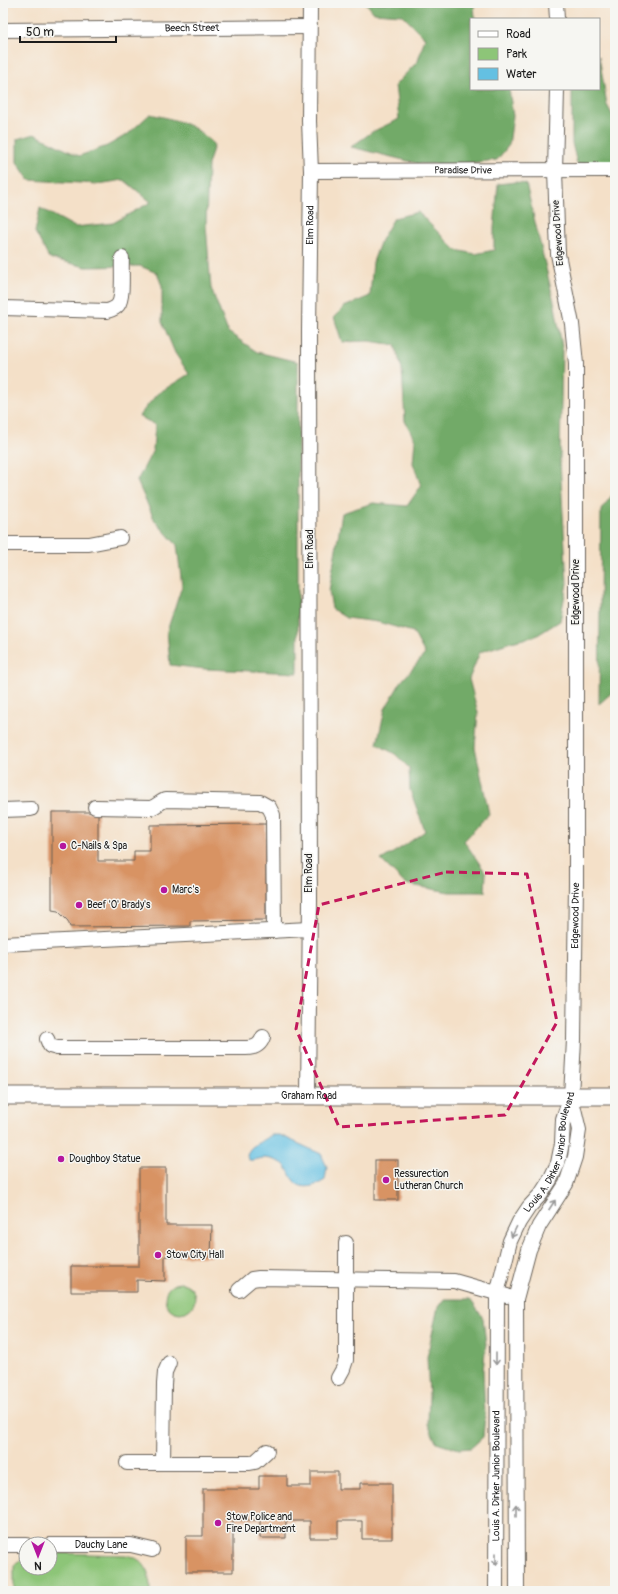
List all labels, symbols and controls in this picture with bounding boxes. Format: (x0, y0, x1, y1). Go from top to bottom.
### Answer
scale bar (20, 18, 116, 44)
legend (470, 18, 600, 90)
street label: Beech Street (165, 22, 220, 34)
text: 50 m (26, 25, 54, 40)
text: Road (506, 27, 531, 42)
text: Park (506, 47, 527, 62)
text: Water (506, 67, 537, 82)
street label: Paradise Drive (434, 164, 492, 177)
street label: Edgewood Drive (550, 200, 566, 266)
street label: Elm Road (304, 205, 317, 245)
street label: Elm Road (304, 529, 316, 569)
street label: Edgewood Drive (570, 559, 582, 625)
place label: C-Nails & Spa (71, 840, 128, 852)
marker: C-Nails & Spa (58, 841, 68, 851)
street label: Elm Road (303, 853, 315, 893)
street label: Edgewood Drive (569, 882, 582, 949)
place label: Marc's (172, 884, 199, 896)
marker: Marc's (159, 885, 169, 895)
place label: Beef 'O' Brady's (87, 899, 151, 911)
marker: Beef 'O' Brady's (74, 900, 84, 910)
street label: Graham Road (281, 1090, 337, 1102)
street label: Louis A. Dirker Junior Boulevard (521, 1092, 577, 1215)
place label: Doughboy Statue (69, 1153, 140, 1165)
marker: Doughboy Statue (56, 1154, 66, 1164)
place label: Ressurection Lutheran Church (394, 1168, 464, 1192)
marker: Ressurection Lutheran Church (381, 1175, 391, 1185)
one-way arrow (548, 1199, 556, 1211)
one-way arrow (510, 1226, 517, 1238)
place label: Stow City Hall (166, 1249, 224, 1261)
marker: Stow City Hall (153, 1250, 163, 1260)
one-way arrow (492, 1352, 500, 1365)
street label: Louis A. Dirker Junior Boulevard (490, 1410, 503, 1542)
one-way arrow (512, 1504, 520, 1517)
place label: Stow Police and Fire Department (226, 1511, 297, 1535)
marker: Stow Police and Fire Department (213, 1518, 223, 1528)
north arrow (18, 1536, 58, 1576)
street label: Dauchy Lane (75, 1539, 127, 1551)
one-way arrow (492, 1552, 500, 1565)
text: N (34, 1559, 42, 1572)

